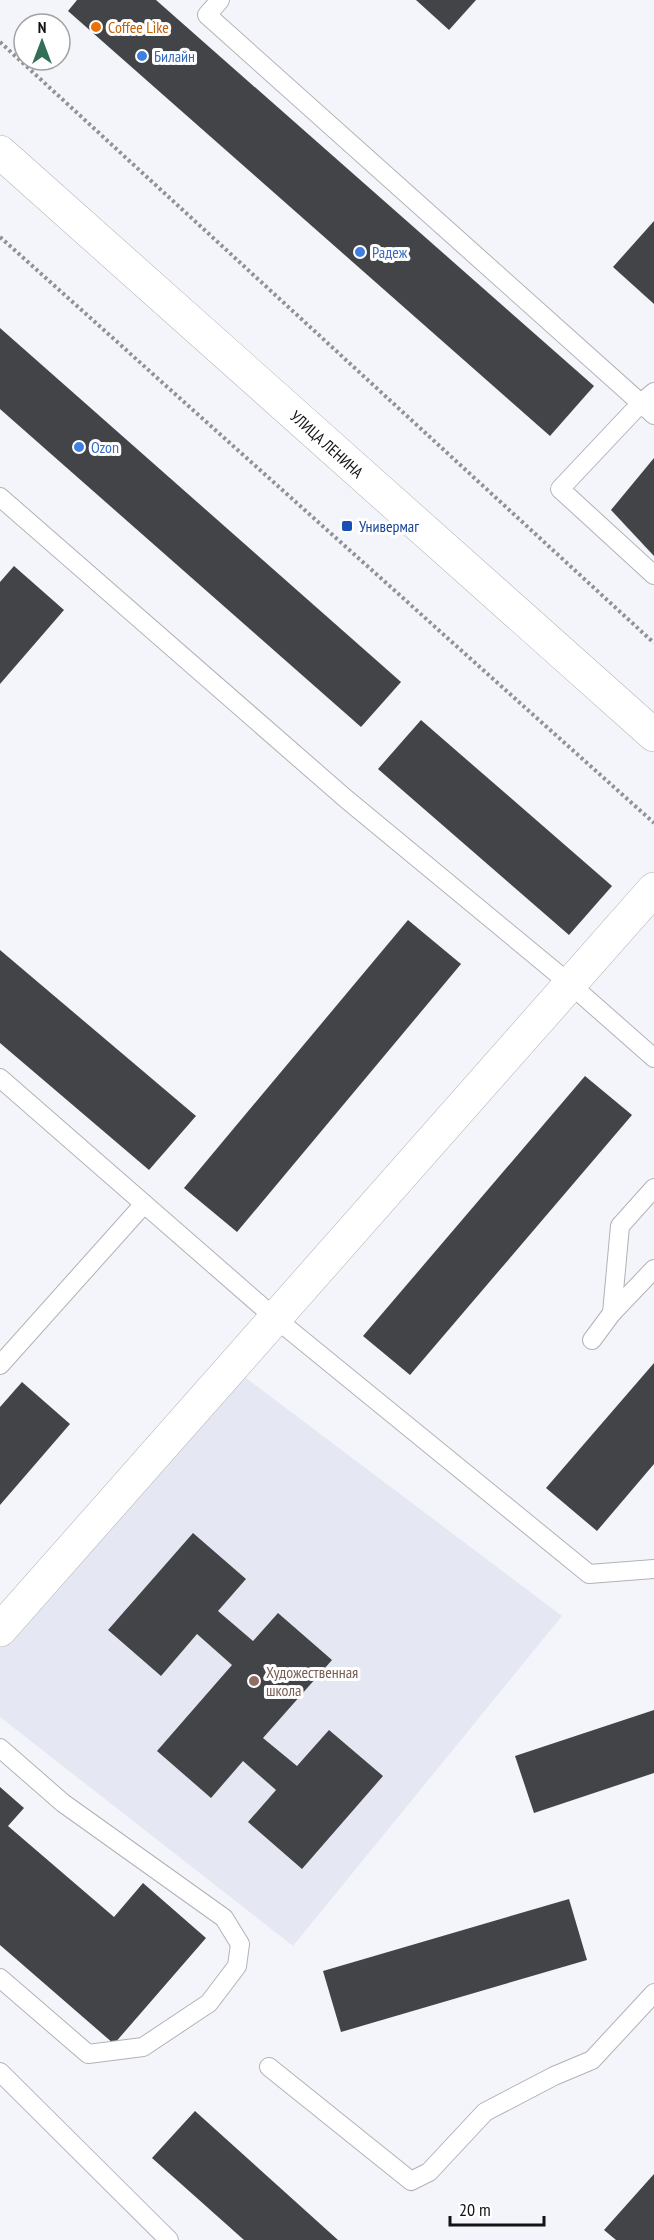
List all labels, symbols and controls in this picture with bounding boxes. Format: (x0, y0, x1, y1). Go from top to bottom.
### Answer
north arrow (12, 12, 72, 72)
text: N (38, 17, 46, 37)
place label: Coffee Like (108, 17, 169, 37)
marker: Coffee Like (89, 20, 103, 34)
place label: Билайн (154, 46, 195, 66)
marker: Билайн (135, 49, 149, 63)
place label: Радеж (372, 242, 408, 262)
marker: Радеж (353, 245, 367, 259)
street label: УЛИЦА ЛЕНИНА (286, 406, 368, 482)
place label: Ozon (91, 437, 119, 457)
marker: Ozon (72, 440, 86, 454)
place label: Универмаг (359, 516, 419, 536)
marker: Универмаг (340, 519, 354, 533)
place label: Художественная школа (266, 1662, 358, 1700)
marker: Художественная школа (247, 1674, 261, 1688)
scale bar (450, 2189, 544, 2227)
text: 20 m (459, 2198, 491, 2221)

